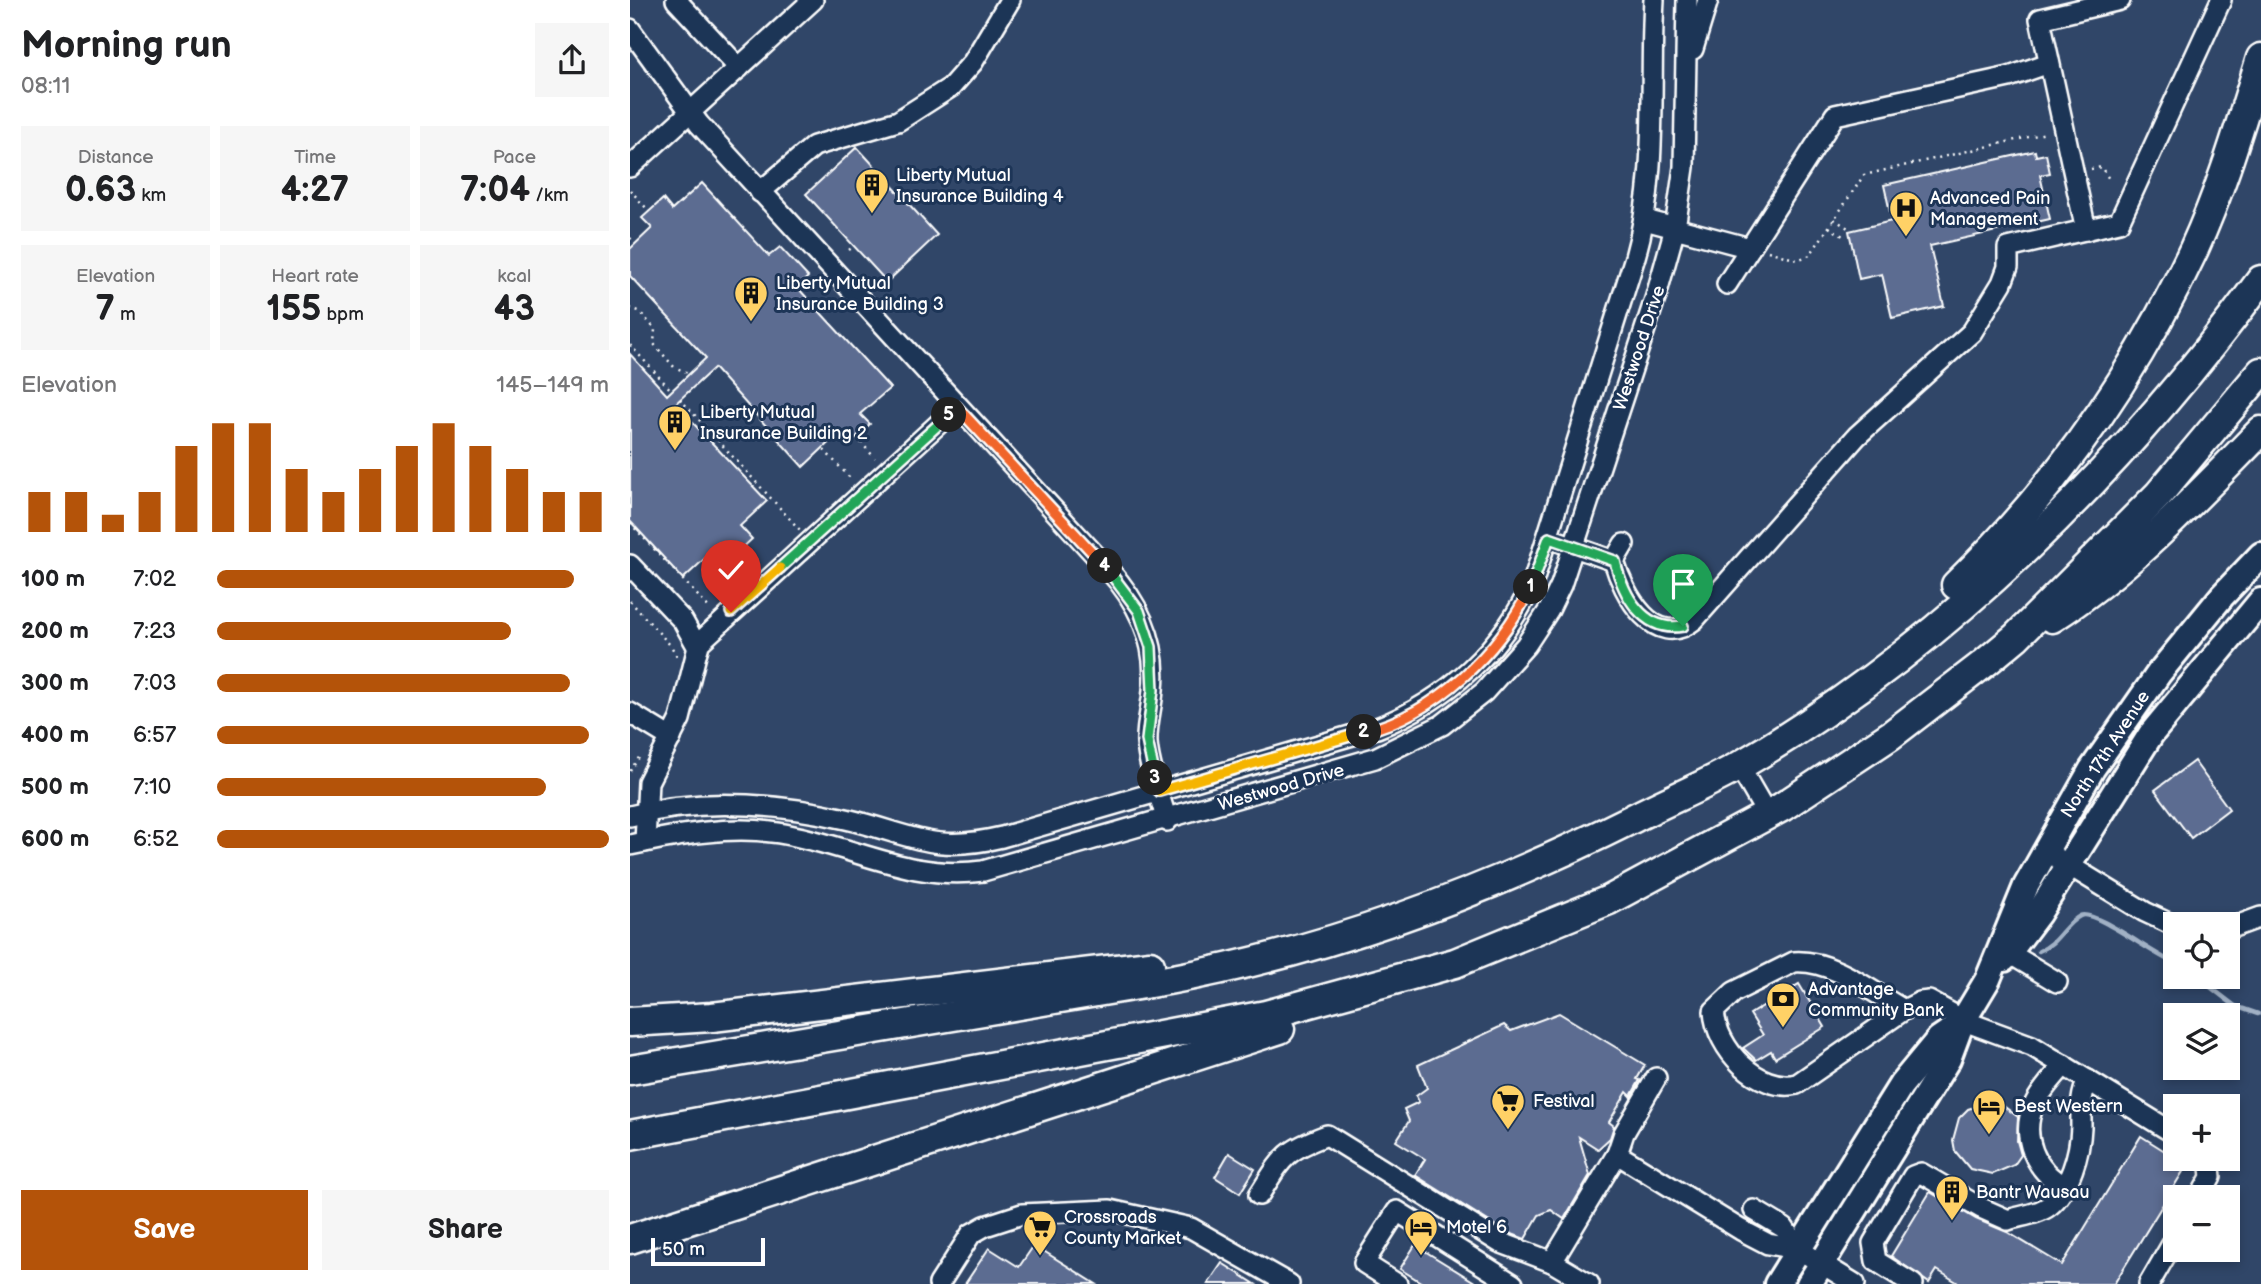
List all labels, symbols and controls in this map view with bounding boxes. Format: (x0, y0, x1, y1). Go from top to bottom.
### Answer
text: Morning run (21, 23, 232, 68)
button: share (535, 23, 609, 97)
text: 08:11 (21, 72, 70, 100)
text: Distance (78, 146, 154, 169)
text: Time (294, 146, 336, 169)
text: Pace (493, 146, 536, 169)
place label: Liberty Mutual Insurance Building 4 (896, 165, 1064, 207)
building icon: Liberty Mutual Insurance Building 4 (853, 166, 891, 215)
text: 0.63 (65, 169, 136, 212)
text: 4:27 (281, 169, 349, 212)
text: 7:04 (460, 169, 530, 212)
text: km (136, 184, 166, 207)
text: /km (530, 184, 569, 207)
place label: Advanced Pain Management (1930, 188, 2050, 230)
hospital icon: Advanced Pain Management (1887, 189, 1925, 238)
text: Elevation (76, 265, 155, 288)
text: Heart rate (271, 265, 359, 288)
text: kcal (497, 265, 531, 288)
place label: Liberty Mutual Insurance Building 3 (776, 273, 944, 315)
building icon: Liberty Mutual Insurance Building 3 (732, 274, 770, 323)
street label: Westwood Drive (1609, 283, 1670, 413)
text: 7 (96, 288, 115, 331)
text: 155 (266, 288, 321, 331)
text: 43 (494, 288, 535, 331)
text: m (115, 303, 136, 326)
text: bpm (321, 303, 364, 326)
text: Elevation (21, 371, 117, 399)
text: 145–149 m (496, 371, 609, 399)
pin: 5 (932, 398, 966, 432)
place label: Liberty Mutual Insurance Building 2 (700, 402, 868, 444)
building icon: Liberty Mutual Insurance Building 2 (656, 403, 694, 452)
text: 5 (943, 403, 954, 426)
pin (701, 540, 761, 612)
pin: 4 (1088, 548, 1122, 584)
icon: check (712, 551, 750, 589)
text: 4 (1099, 554, 1110, 577)
pin (1653, 554, 1713, 626)
text: 100 m (21, 565, 85, 593)
text: 7:02 (133, 565, 176, 593)
icon: arrive (1664, 565, 1702, 603)
pin: 1 (1514, 570, 1548, 604)
text: 1 (1527, 575, 1535, 598)
text: 200 m (21, 617, 89, 645)
text: 7:23 (133, 617, 176, 645)
text: 300 m (21, 669, 89, 697)
text: 7:03 (133, 669, 177, 697)
street label: North 17th Avenue (2056, 686, 2155, 822)
pin: 2 (1346, 714, 1382, 750)
text: 2 (1358, 720, 1369, 743)
text: 400 m (21, 721, 89, 749)
text: 6:57 (133, 721, 176, 749)
street label: Westwood Drive (1216, 759, 1347, 816)
pin: 3 (1138, 760, 1172, 796)
text: 3 (1149, 766, 1160, 789)
text: 500 m (21, 773, 89, 801)
text: 7:10 (133, 773, 171, 801)
text: 600 m (21, 825, 89, 853)
text: 6:52 (133, 825, 178, 853)
map controls (2163, 912, 2240, 1262)
button: locate (2163, 912, 2240, 989)
place label: Advantage Community Bank (1808, 979, 1944, 1021)
bank icon: Advantage Community Bank (1764, 980, 1802, 1029)
button: layers (2163, 1003, 2240, 1080)
supermarket icon: Festival (1489, 1082, 1527, 1131)
hotel icon: Best Western (1970, 1087, 2008, 1136)
place label: Festival (1533, 1091, 1595, 1112)
button: + (2163, 1094, 2240, 1171)
place label: Best Western (2014, 1096, 2123, 1117)
building icon: Bantr Wausau (1933, 1173, 1971, 1222)
place label: Bantr Wausau (1976, 1182, 2090, 1203)
button: − (2163, 1185, 2240, 1262)
button: Save (21, 1190, 308, 1270)
button: Share (322, 1190, 609, 1270)
place label: Crossroads County Market (1064, 1207, 1182, 1249)
supermarket icon: Crossroads County Market (1021, 1208, 1059, 1257)
hotel icon: Motel 6 (1402, 1208, 1440, 1257)
place label: Motel 6 (1446, 1217, 1507, 1238)
scale bar (651, 1235, 765, 1267)
text: 50 m (662, 1238, 705, 1261)

